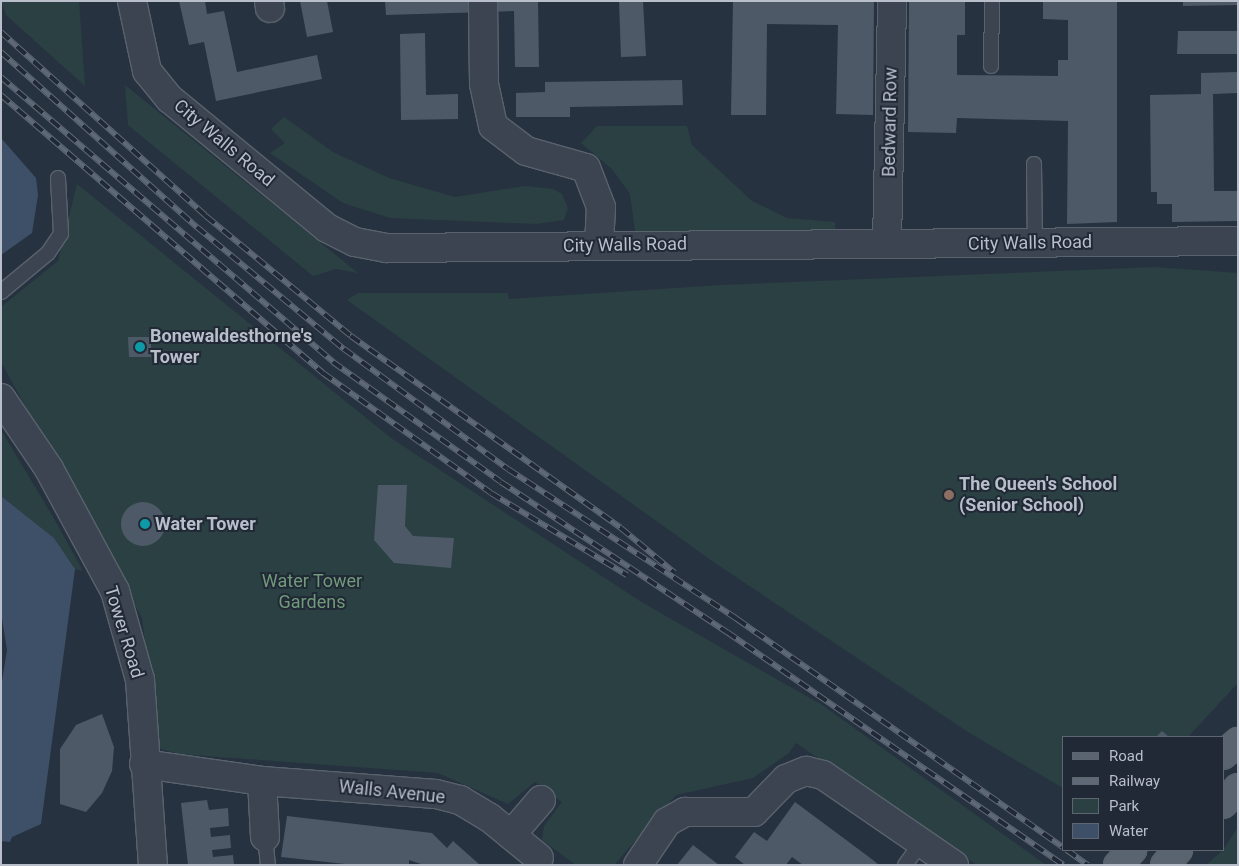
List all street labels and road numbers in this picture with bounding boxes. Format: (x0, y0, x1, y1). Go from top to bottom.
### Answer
street label: Bedward Row (878, 67, 902, 177)
street label: City Walls Road (169, 95, 279, 191)
street label: City Walls Road (968, 231, 1092, 255)
street label: City Walls Road (563, 233, 687, 257)
street label: Tower Road (100, 583, 148, 681)
street label: Walls Avenue (338, 776, 446, 808)

